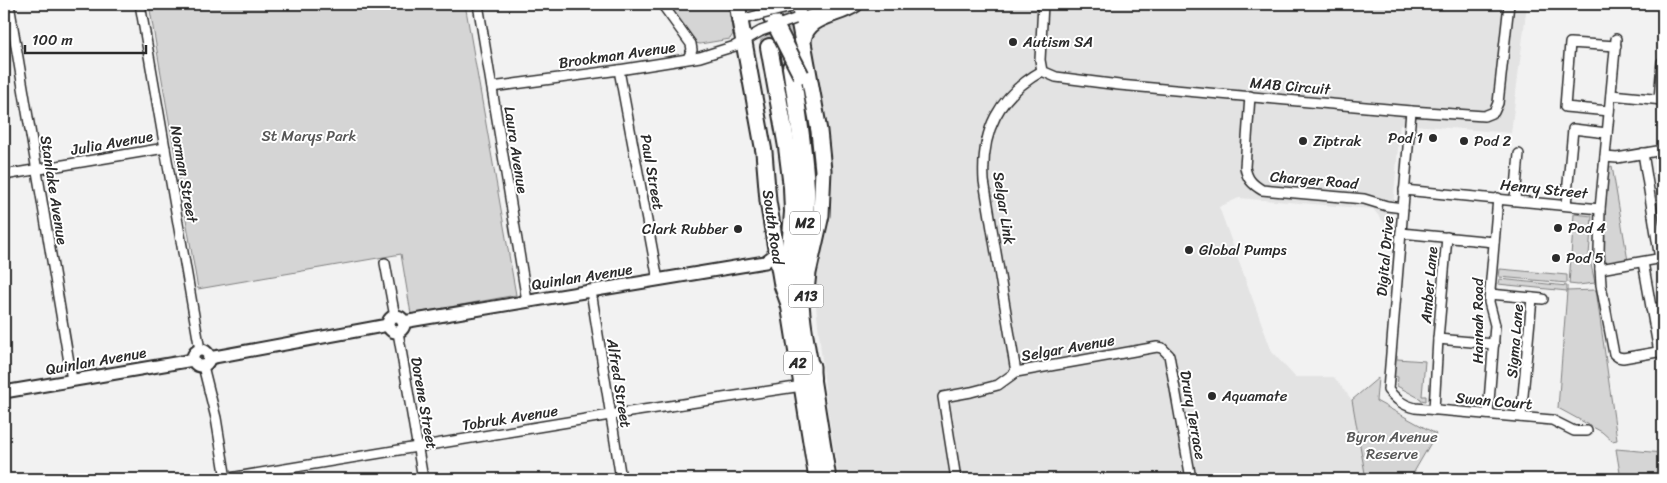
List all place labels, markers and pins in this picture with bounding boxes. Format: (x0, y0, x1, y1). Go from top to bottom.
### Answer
place label: Autism SA (1022, 29, 1093, 55)
marker: Autism SA (1007, 36, 1019, 48)
place label: Pod 1 (1388, 125, 1423, 151)
place label: Ziptrak (1313, 128, 1362, 154)
place label: Pod 2 (1474, 128, 1512, 154)
marker: Pod 1 (1427, 132, 1439, 144)
marker: Ziptrak (1297, 135, 1309, 147)
marker: Pod 2 (1458, 135, 1470, 147)
place label: Pod 4 (1568, 215, 1606, 241)
place label: Clark Rubber (642, 216, 729, 242)
marker: Pod 4 (1552, 222, 1564, 234)
marker: Clark Rubber (732, 223, 744, 235)
place label: Global Pumps (1199, 237, 1288, 263)
marker: Global Pumps (1183, 244, 1195, 256)
place label: Pod 5 (1566, 245, 1604, 271)
marker: Pod 5 (1550, 252, 1562, 264)
place label: Aquamate (1221, 383, 1288, 409)
marker: Aquamate (1206, 390, 1218, 402)

